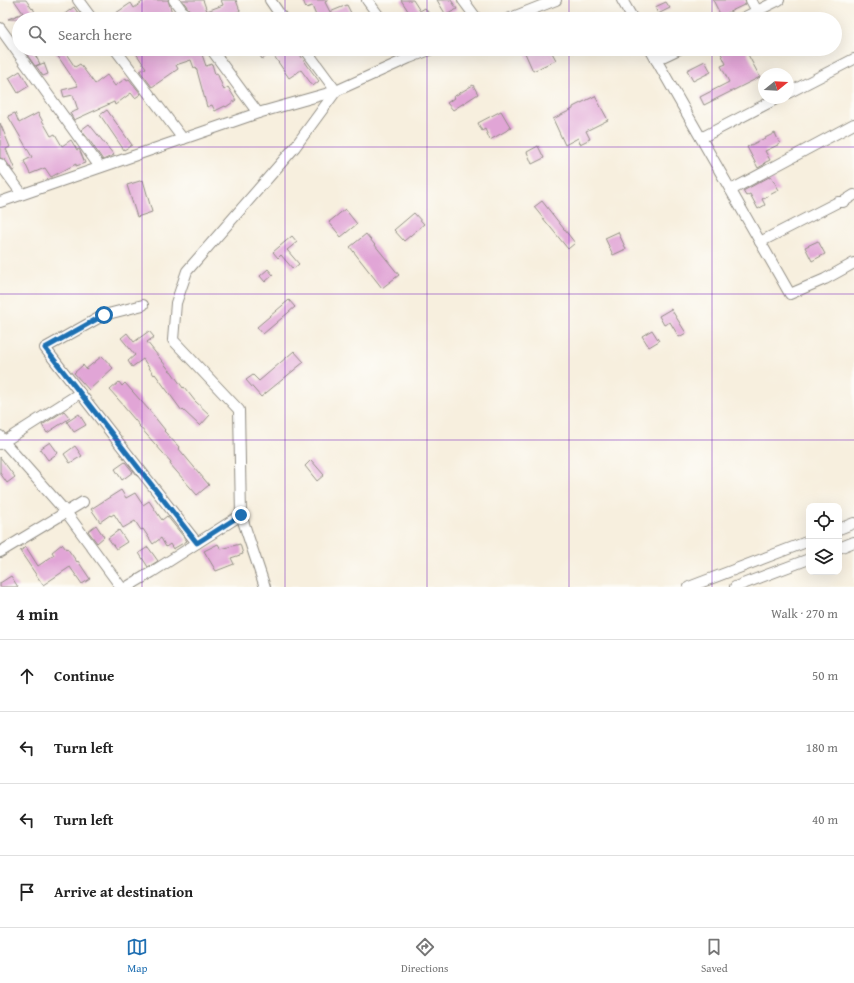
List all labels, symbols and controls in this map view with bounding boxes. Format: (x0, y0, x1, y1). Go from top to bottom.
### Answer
search box (12, 12, 842, 56)
icon: search (26, 23, 48, 45)
text: Search here (58, 24, 132, 45)
north arrow (758, 68, 794, 104)
route start (95, 306, 113, 324)
map controls (806, 503, 842, 575)
button: locate (806, 503, 842, 539)
route end (232, 506, 250, 524)
button: layers (806, 539, 842, 575)
text: 4 min (16, 601, 58, 626)
text: Walk · 270 m (771, 604, 838, 623)
icon: ahead (16, 665, 38, 687)
text: Continue (54, 665, 115, 686)
text: 50 m (812, 666, 838, 685)
icon: left (16, 737, 38, 759)
text: Turn left (54, 737, 113, 758)
text: 180 m (806, 738, 838, 757)
icon: left (16, 809, 38, 831)
text: Turn left (54, 809, 113, 830)
text: 40 m (812, 810, 838, 829)
icon: arrive (16, 881, 38, 903)
text: Arrive at destination (54, 881, 193, 902)
tab: Map (126, 936, 148, 976)
tab: Directions (401, 936, 448, 976)
tab: Saved (701, 936, 728, 976)

